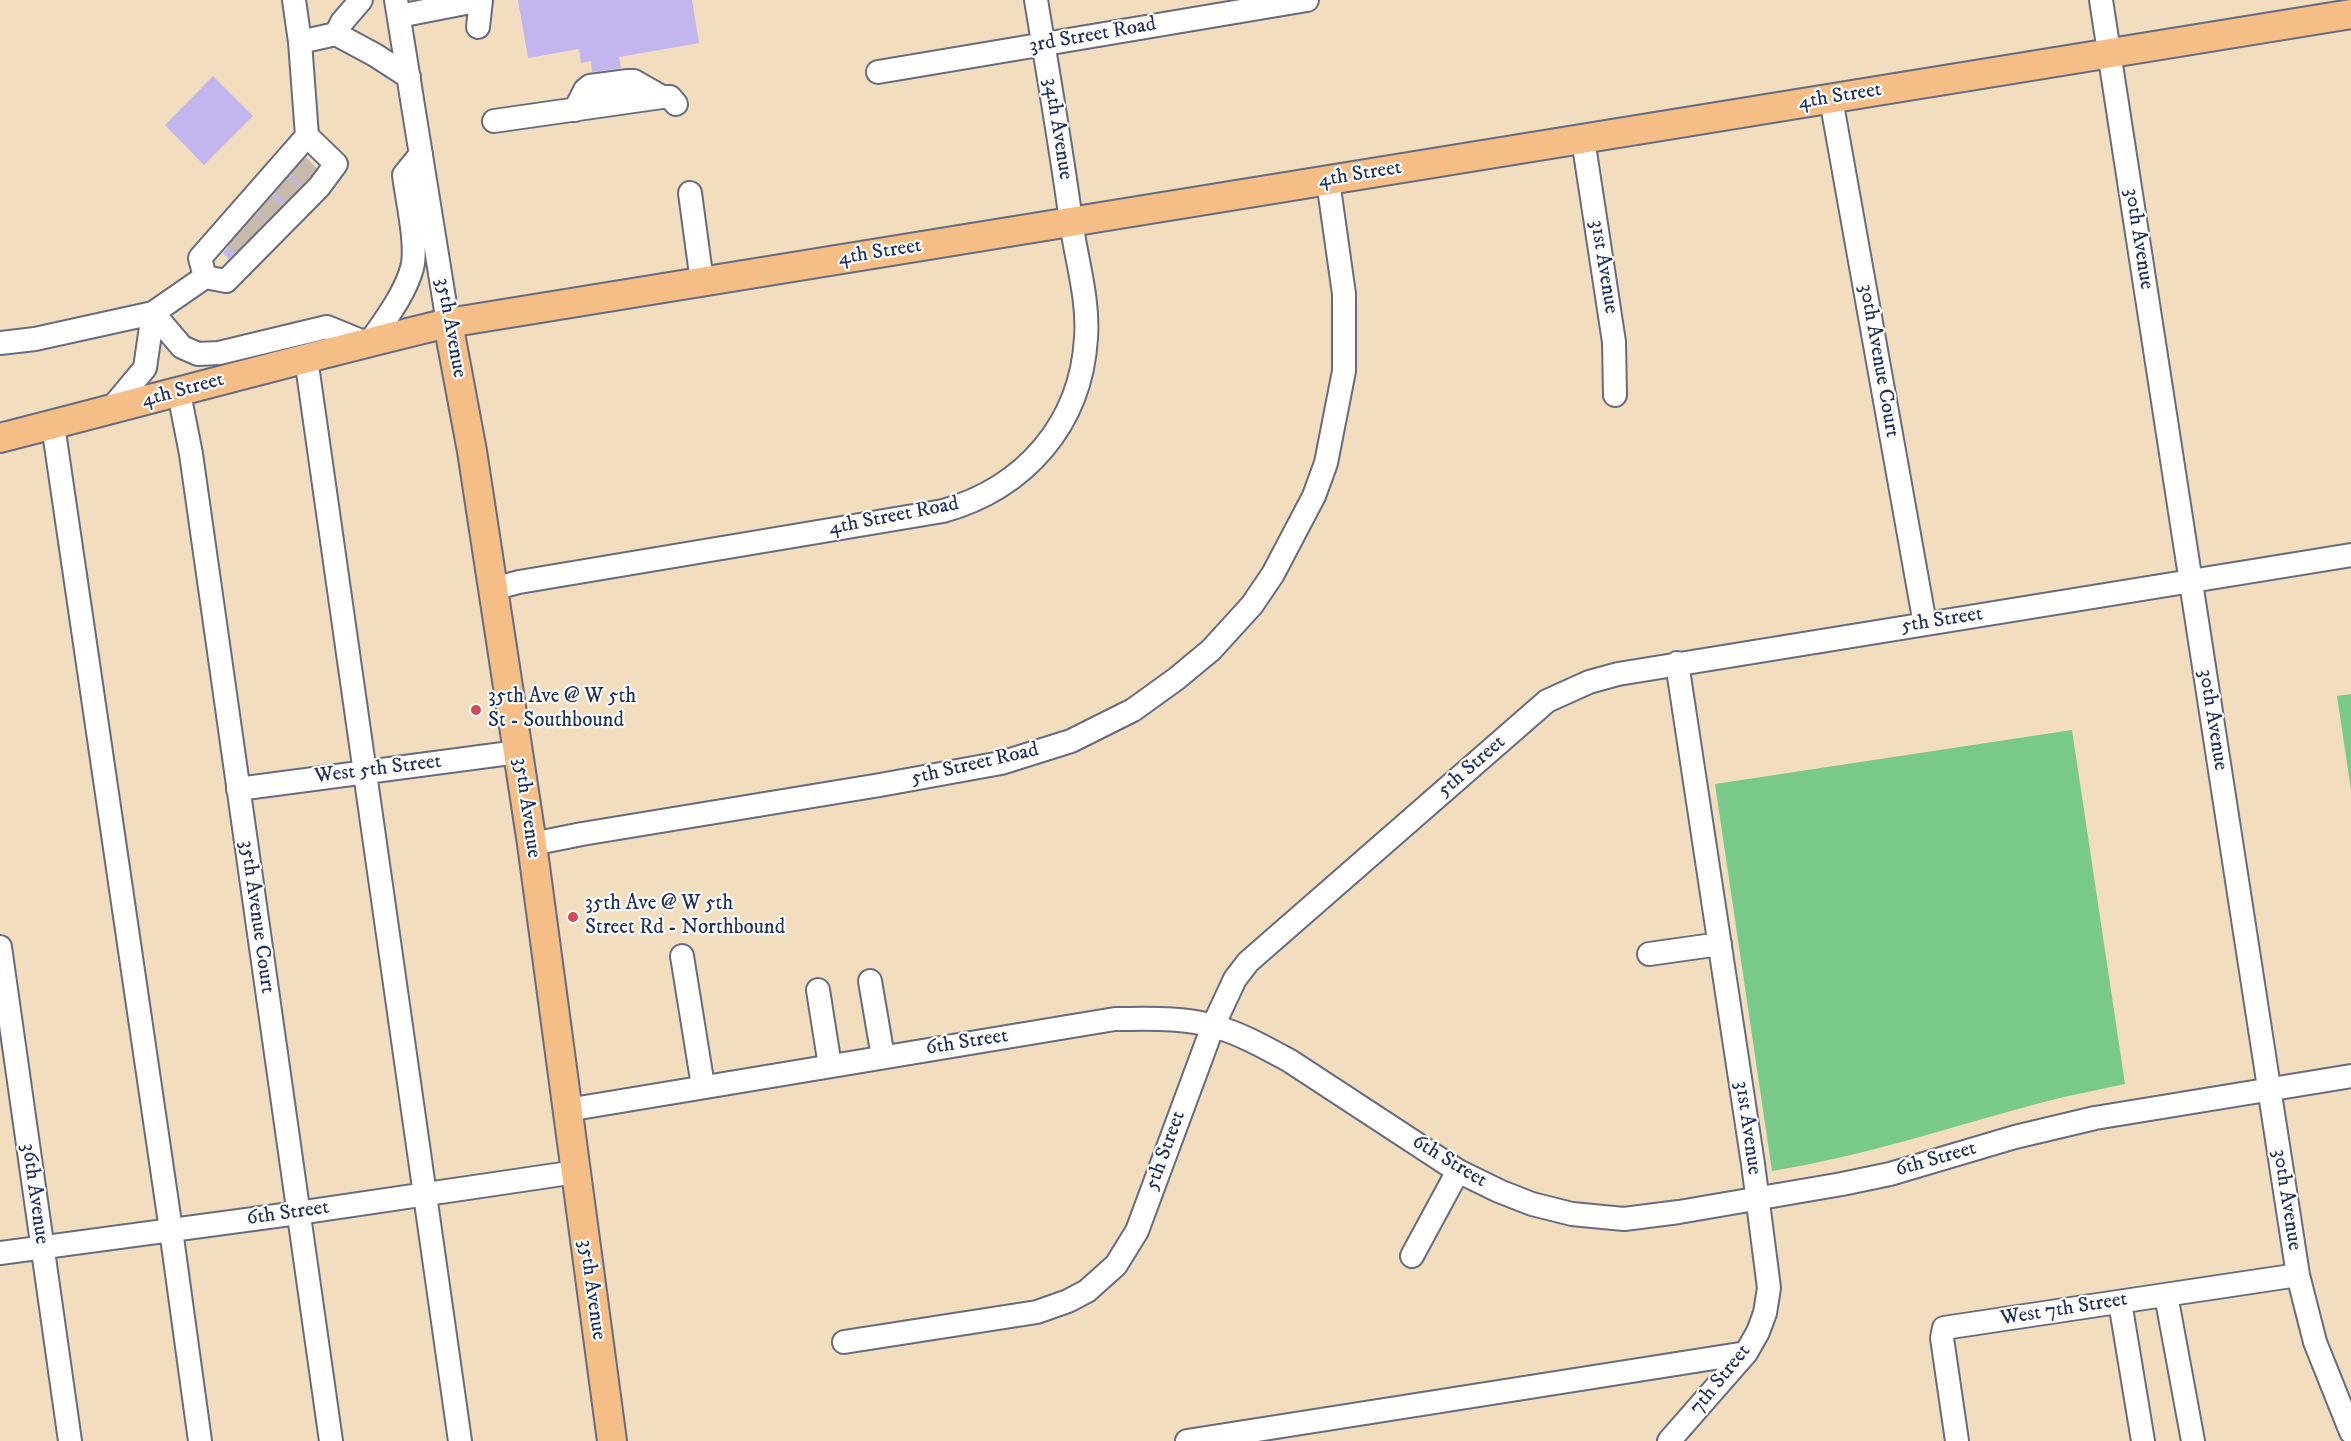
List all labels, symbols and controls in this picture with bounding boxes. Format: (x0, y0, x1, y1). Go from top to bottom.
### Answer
street label: 3rd Street Road (1028, 12, 1158, 60)
street label: 34th Avenue (1037, 76, 1077, 182)
street label: 4th Street (1797, 78, 1883, 116)
street label: 4th Street (1317, 156, 1403, 194)
street label: 30th Avenue (2118, 187, 2158, 291)
street label: 31st Avenue (1583, 218, 1623, 316)
street label: 4th Street (837, 234, 923, 272)
street label: 35th Avenue (429, 276, 471, 380)
street label: 30th Avenue Court (1852, 282, 1904, 440)
street label: 4th Street (139, 368, 227, 414)
street label: 4th Street Road (827, 492, 961, 542)
street label: 5th Street (1899, 602, 1985, 640)
street label: 30th Avenue (2192, 668, 2232, 772)
place label: 35th Ave @ W 5th St - Southbound (488, 685, 636, 735)
marker: 35th Ave @ W 5th St - Southbound (469, 703, 483, 717)
street label: 5th Street (1433, 730, 1511, 804)
street label: 5th Street Road (909, 738, 1041, 792)
street label: West 5th Street (313, 750, 443, 790)
street label: 35th Avenue (506, 756, 546, 860)
street label: 35th Avenue Court (233, 839, 279, 995)
place label: 35th Ave @ W 5th Street Rd - Northbound (585, 892, 785, 942)
marker: 35th Ave @ W 5th Street Rd - Northbound (566, 910, 580, 924)
street label: 6th Street (924, 1024, 1010, 1062)
street label: 31st Avenue (1728, 1080, 1766, 1176)
street label: 5th Street (1140, 1108, 1192, 1194)
street label: 6th Street (1407, 1130, 1491, 1194)
street label: 6th Street (1893, 1136, 1979, 1184)
street label: 36th Avenue (14, 1142, 54, 1246)
street label: 30th Avenue (2266, 1148, 2306, 1252)
street label: 6th Street (245, 1196, 331, 1232)
street label: 35th Avenue (571, 1238, 611, 1342)
street label: West 7th Street (1999, 1288, 2129, 1332)
street label: 7th Street (1685, 1340, 1757, 1420)

